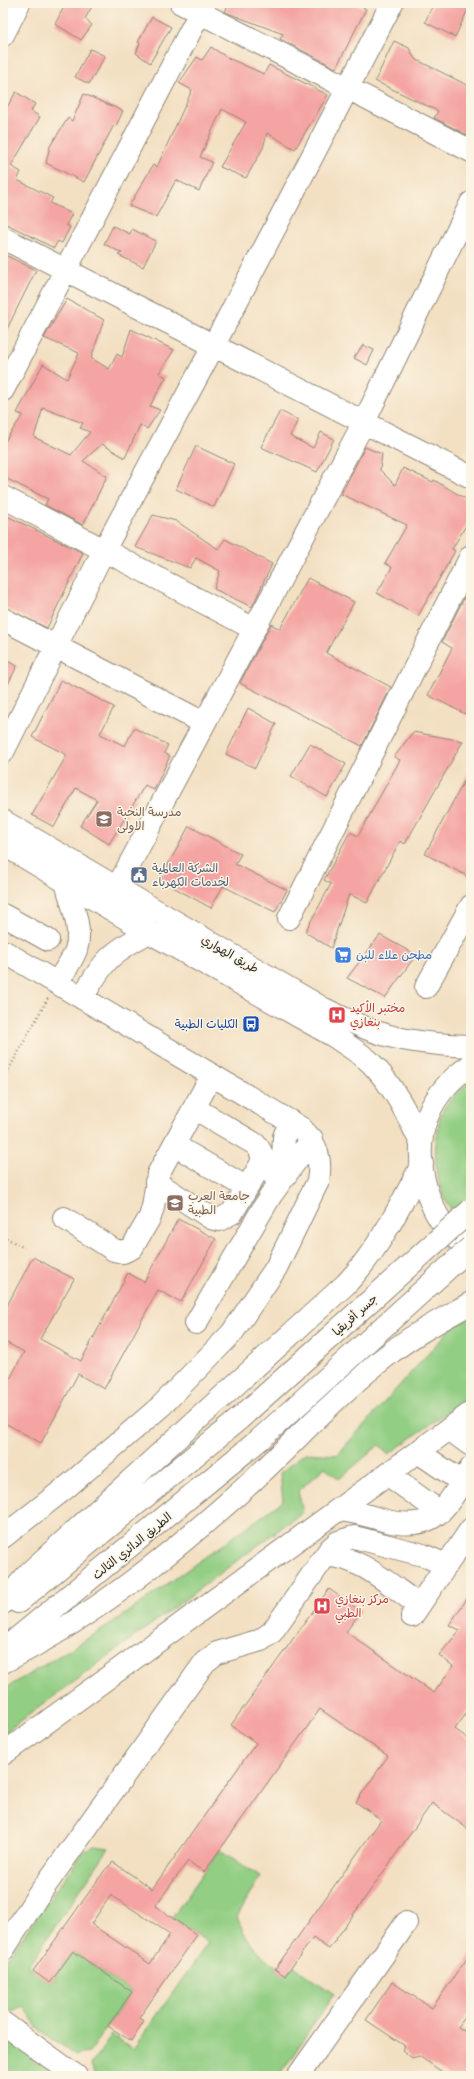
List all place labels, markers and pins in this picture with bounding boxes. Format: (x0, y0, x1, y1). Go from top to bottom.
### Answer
place label: مدرسة النخبة الاولى (117, 805, 181, 834)
school or university icon: مدرسة النخبة الاولى (94, 809, 114, 829)
place label: الشركة العالمية لخدمات الكهرباء (152, 861, 229, 890)
public building icon: الشركة العالمية لخدمات الكهرباء (129, 865, 149, 885)
supermarket icon: مطحن علاء للبن (333, 945, 353, 965)
place label: مطحن علاء للبن (356, 948, 432, 963)
place label: مختبر الأكيد بنغازي (350, 1000, 405, 1031)
hospital icon: مختبر الأكيد بنغازي (327, 1005, 347, 1025)
bus stop icon: الكليات الطبية (241, 1014, 261, 1034)
place label: الكليات الطبية (175, 1017, 238, 1032)
place label: جامعة العرب الطبية (188, 1189, 250, 1218)
school or university icon: جامعة العرب الطبية (165, 1193, 185, 1213)
place label: مركز بنغازي الطبي (335, 1592, 389, 1624)
hospital icon: مركز بنغازي الطبي (312, 1596, 332, 1616)

